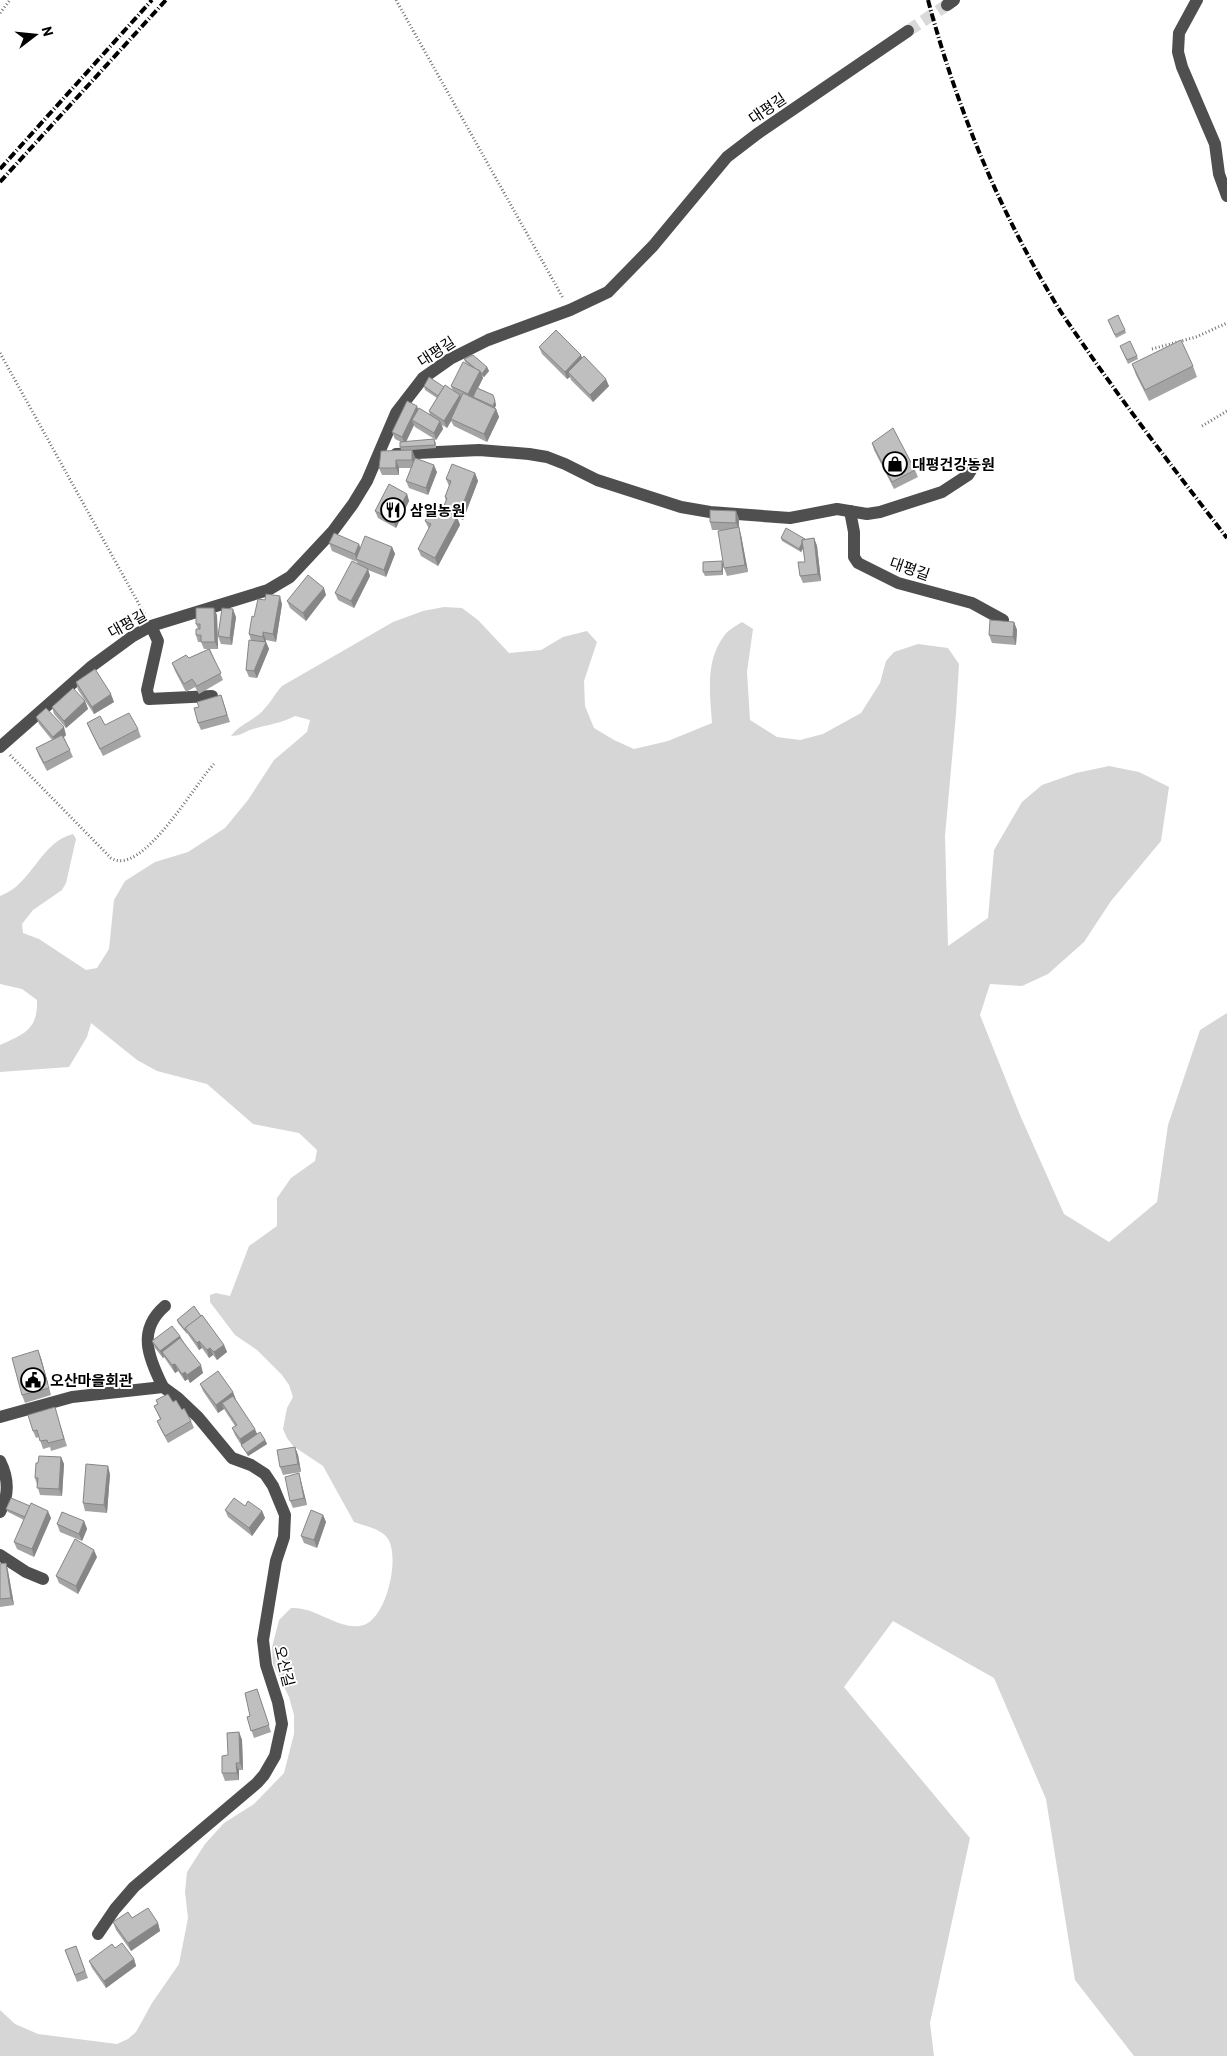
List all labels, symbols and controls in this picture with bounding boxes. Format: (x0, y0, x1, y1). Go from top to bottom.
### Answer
north arrow (10, 10, 60, 60)
text: N (39, 24, 57, 38)
street label: 대평길 (745, 89, 789, 127)
street label: 대평길 (414, 332, 458, 370)
shop icon: 대평건강농원 (882, 451, 908, 477)
place label: 대평건강농원 (912, 455, 995, 473)
restaurant icon: 삼일농원 (380, 497, 406, 523)
place label: 삼일농원 (410, 501, 465, 519)
street label: 대평길 (887, 553, 933, 583)
street label: 대평길 (105, 605, 149, 641)
public building icon: 오산마을회관 (20, 1367, 46, 1393)
place label: 오산마을회관 (50, 1371, 133, 1389)
street label: 오산길 (271, 1644, 299, 1688)

